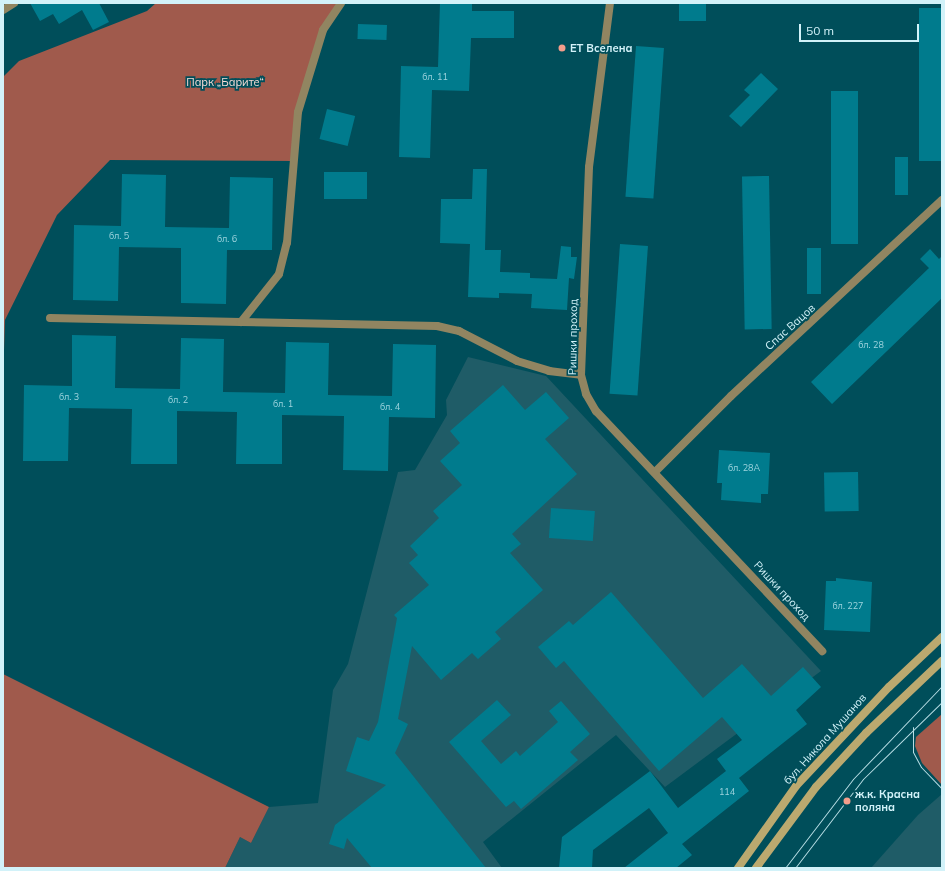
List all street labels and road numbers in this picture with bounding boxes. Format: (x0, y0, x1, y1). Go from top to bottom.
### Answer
street label: Ришки проход (566, 299, 580, 375)
street label: Спас Вацов (762, 301, 818, 353)
street label: Ришки проход (751, 559, 813, 623)
street label: бул. Никола Мушанов (781, 691, 869, 787)

